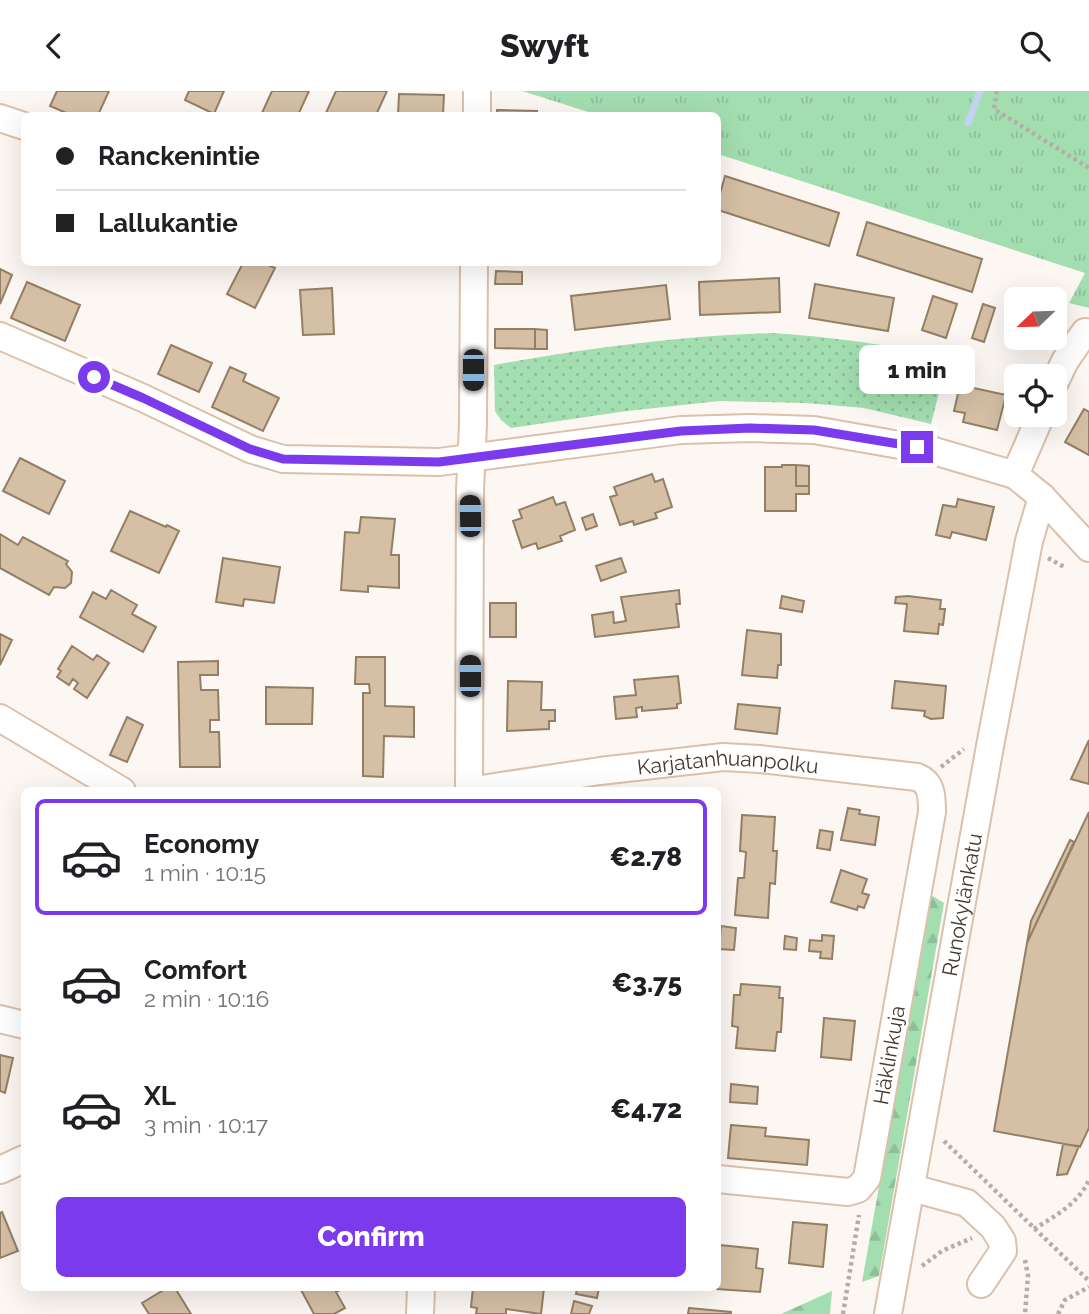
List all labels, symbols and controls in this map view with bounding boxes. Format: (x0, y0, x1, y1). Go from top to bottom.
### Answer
icon: back (35, 27, 73, 65)
text: Swyft (500, 27, 589, 64)
icon: search (1016, 27, 1054, 65)
text: Ranckenintie (98, 141, 260, 171)
text: Lallukantie (98, 208, 238, 238)
north arrow (1004, 287, 1068, 350)
map controls (1004, 287, 1067, 427)
callout: 1 min (859, 345, 975, 395)
car (463, 349, 484, 391)
text: 1 min (887, 356, 947, 383)
route start (78, 361, 110, 393)
button: locate (1004, 364, 1067, 427)
route end (901, 431, 933, 463)
car (460, 495, 481, 537)
car (460, 655, 481, 697)
street label: Karjatanhuanpolku (636, 744, 820, 779)
icon: car (60, 826, 123, 889)
text: Economy (144, 829, 259, 859)
street label: Runokylänkatu (936, 831, 987, 978)
text: €2.78 (610, 842, 682, 872)
text: 1 min · 10:15 (144, 859, 266, 886)
icon: car (60, 952, 123, 1015)
text: Comfort (144, 955, 247, 985)
text: €3.75 (612, 968, 682, 998)
text: 2 min · 10:16 (144, 985, 269, 1012)
street label: Häklinkuja (868, 1003, 910, 1107)
icon: car (60, 1078, 123, 1141)
text: XL (144, 1081, 176, 1111)
text: €4.72 (610, 1094, 682, 1124)
text: 3 min · 10:17 (144, 1111, 268, 1138)
button: Confirm (56, 1197, 686, 1277)

